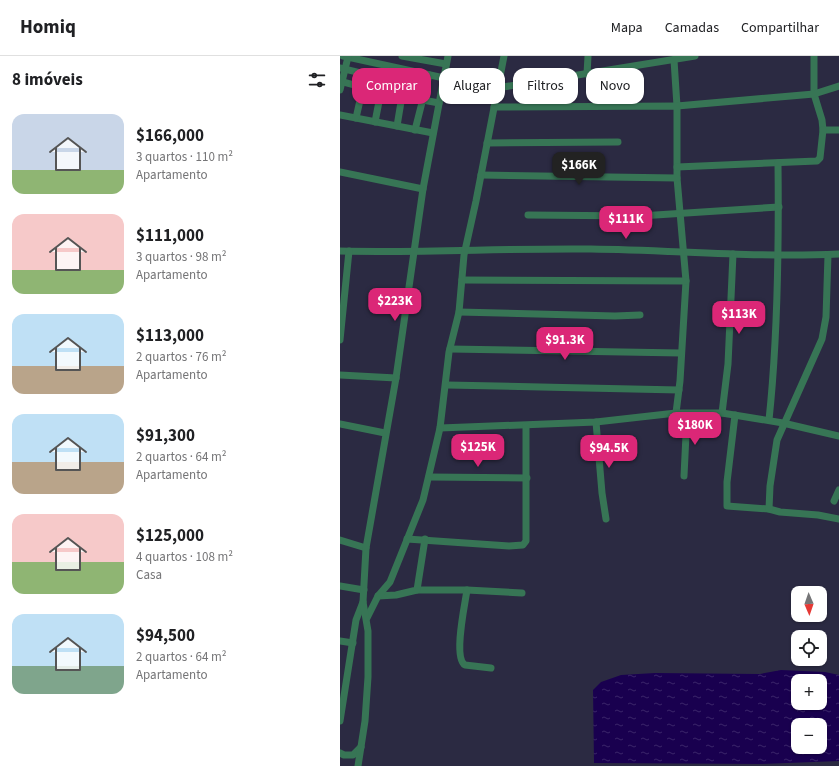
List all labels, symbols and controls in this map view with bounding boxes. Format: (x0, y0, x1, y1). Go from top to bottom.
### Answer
text: Homiq (20, 14, 76, 41)
text: Mapa (611, 18, 643, 38)
text: Camadas (665, 18, 719, 38)
text: Compartilhar (741, 18, 819, 38)
text: 8 imóveis (12, 68, 83, 92)
chip: Comprar (352, 68, 431, 104)
chip: Alugar (439, 68, 505, 104)
chip: Filtros (513, 68, 578, 104)
chip: Novo (586, 68, 644, 104)
icon: filters (306, 69, 328, 91)
text: $166,000 (136, 124, 204, 148)
icon: home (44, 130, 92, 178)
text: 3 quartos · 110 m² (136, 148, 233, 166)
pin: $166K (551, 152, 607, 186)
text: $166K (561, 156, 597, 174)
text: Apartamento (136, 166, 207, 184)
pin: $111K (598, 206, 654, 240)
text: $111K (608, 210, 644, 228)
text: $111,000 (136, 224, 204, 248)
icon: home (44, 230, 92, 278)
text: 3 quartos · 98 m² (136, 248, 227, 266)
text: Apartamento (136, 266, 207, 284)
pin: $223K (367, 288, 423, 322)
text: $223K (377, 292, 413, 310)
pin: $113K (711, 301, 767, 335)
text: $113K (721, 305, 757, 323)
text: $113,000 (136, 324, 204, 348)
pin: $91.3K (532, 327, 598, 361)
icon: home (44, 330, 92, 378)
text: $91.3K (545, 331, 585, 349)
text: 2 quartos · 76 m² (136, 348, 227, 366)
text: Apartamento (136, 366, 207, 384)
pin: $180K (667, 412, 723, 446)
text: $180K (677, 416, 713, 434)
text: $91,300 (136, 424, 195, 448)
icon: home (44, 430, 92, 478)
pin: $125K (450, 434, 506, 468)
pin: $94.5K (576, 435, 642, 469)
text: $125K (460, 438, 496, 456)
text: $94.5K (589, 439, 629, 457)
text: 2 quartos · 64 m² (136, 448, 227, 466)
text: Apartamento (136, 466, 207, 484)
text: $125,000 (136, 524, 204, 548)
icon: home (44, 530, 92, 578)
text: 4 quartos · 108 m² (136, 548, 233, 566)
text: Casa (136, 566, 162, 584)
north arrow (791, 586, 827, 622)
map controls (791, 586, 827, 754)
text: $94,500 (136, 624, 195, 648)
icon: home (44, 630, 92, 678)
button: locate (791, 630, 827, 666)
text: 2 quartos · 64 m² (136, 648, 227, 666)
text: Apartamento (136, 666, 207, 684)
button: + (791, 674, 827, 710)
button: − (791, 718, 827, 754)

